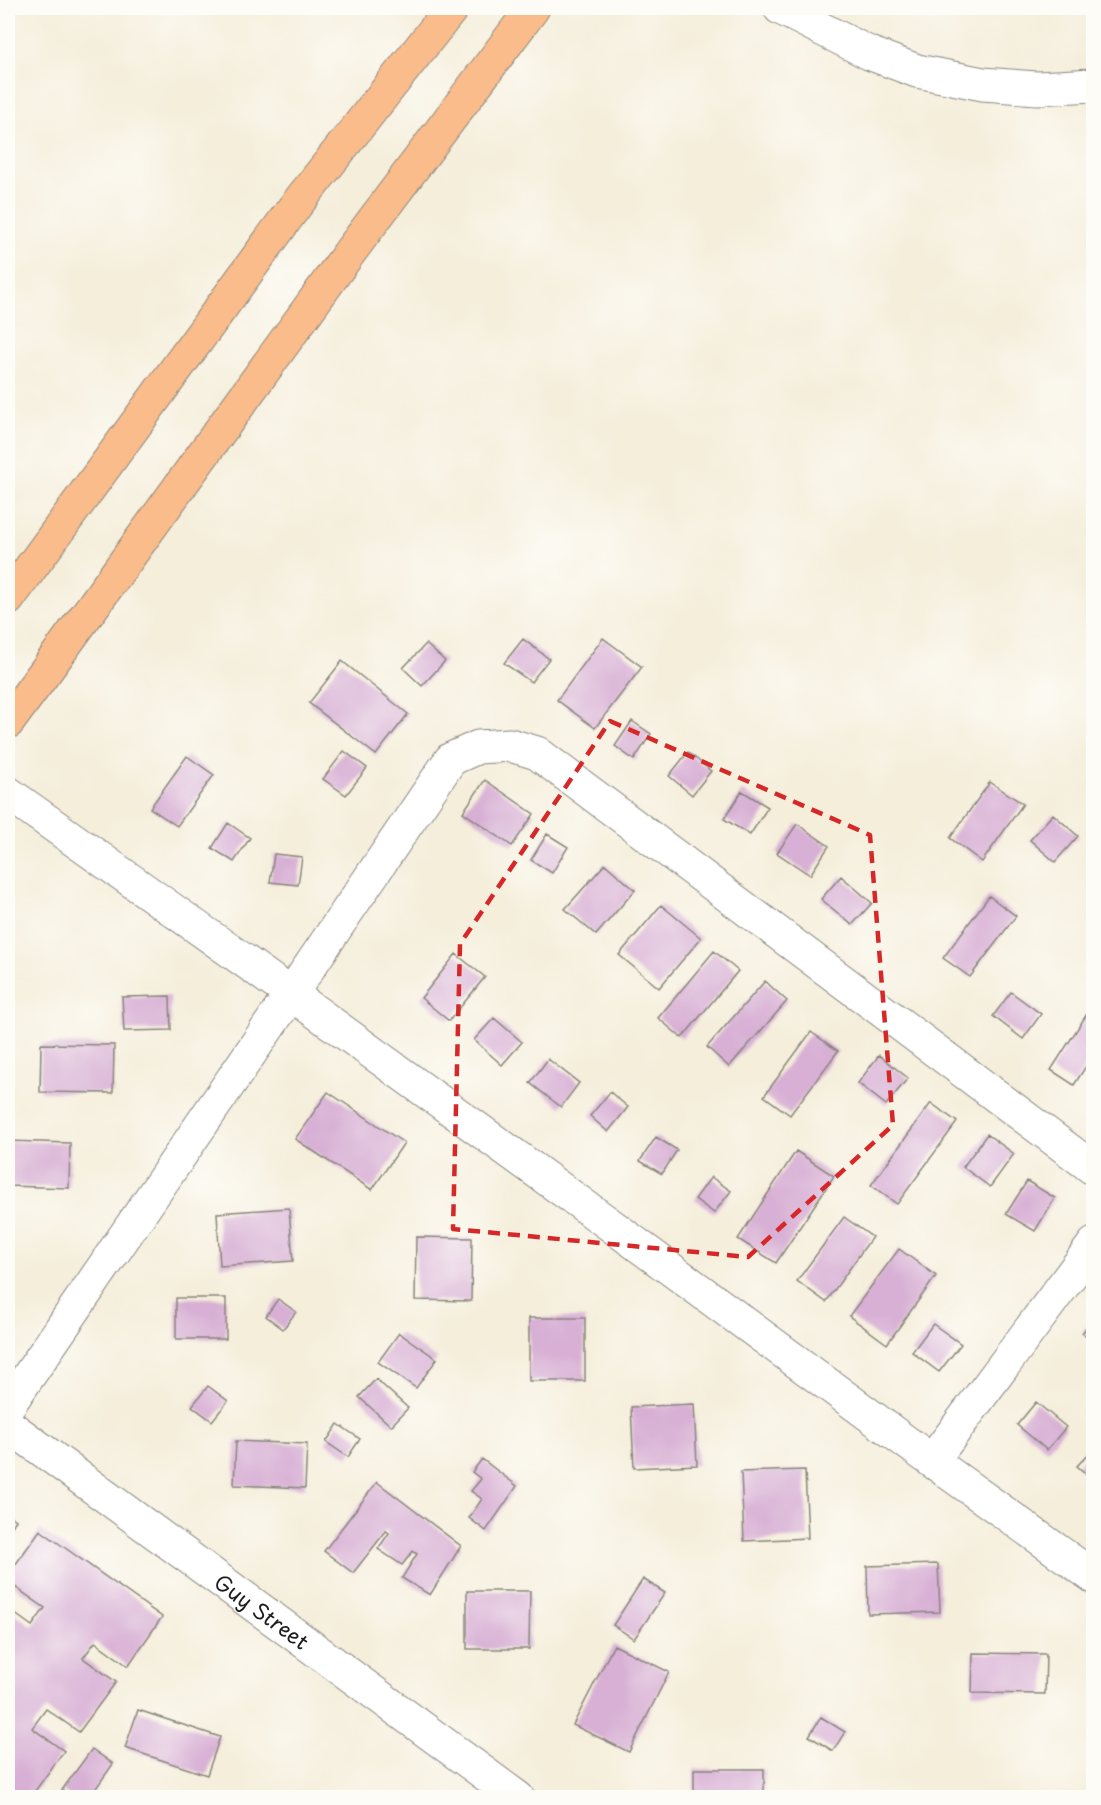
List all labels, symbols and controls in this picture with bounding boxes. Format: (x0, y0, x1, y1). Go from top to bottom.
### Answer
street label: Guy Street (208, 1565, 316, 1656)

